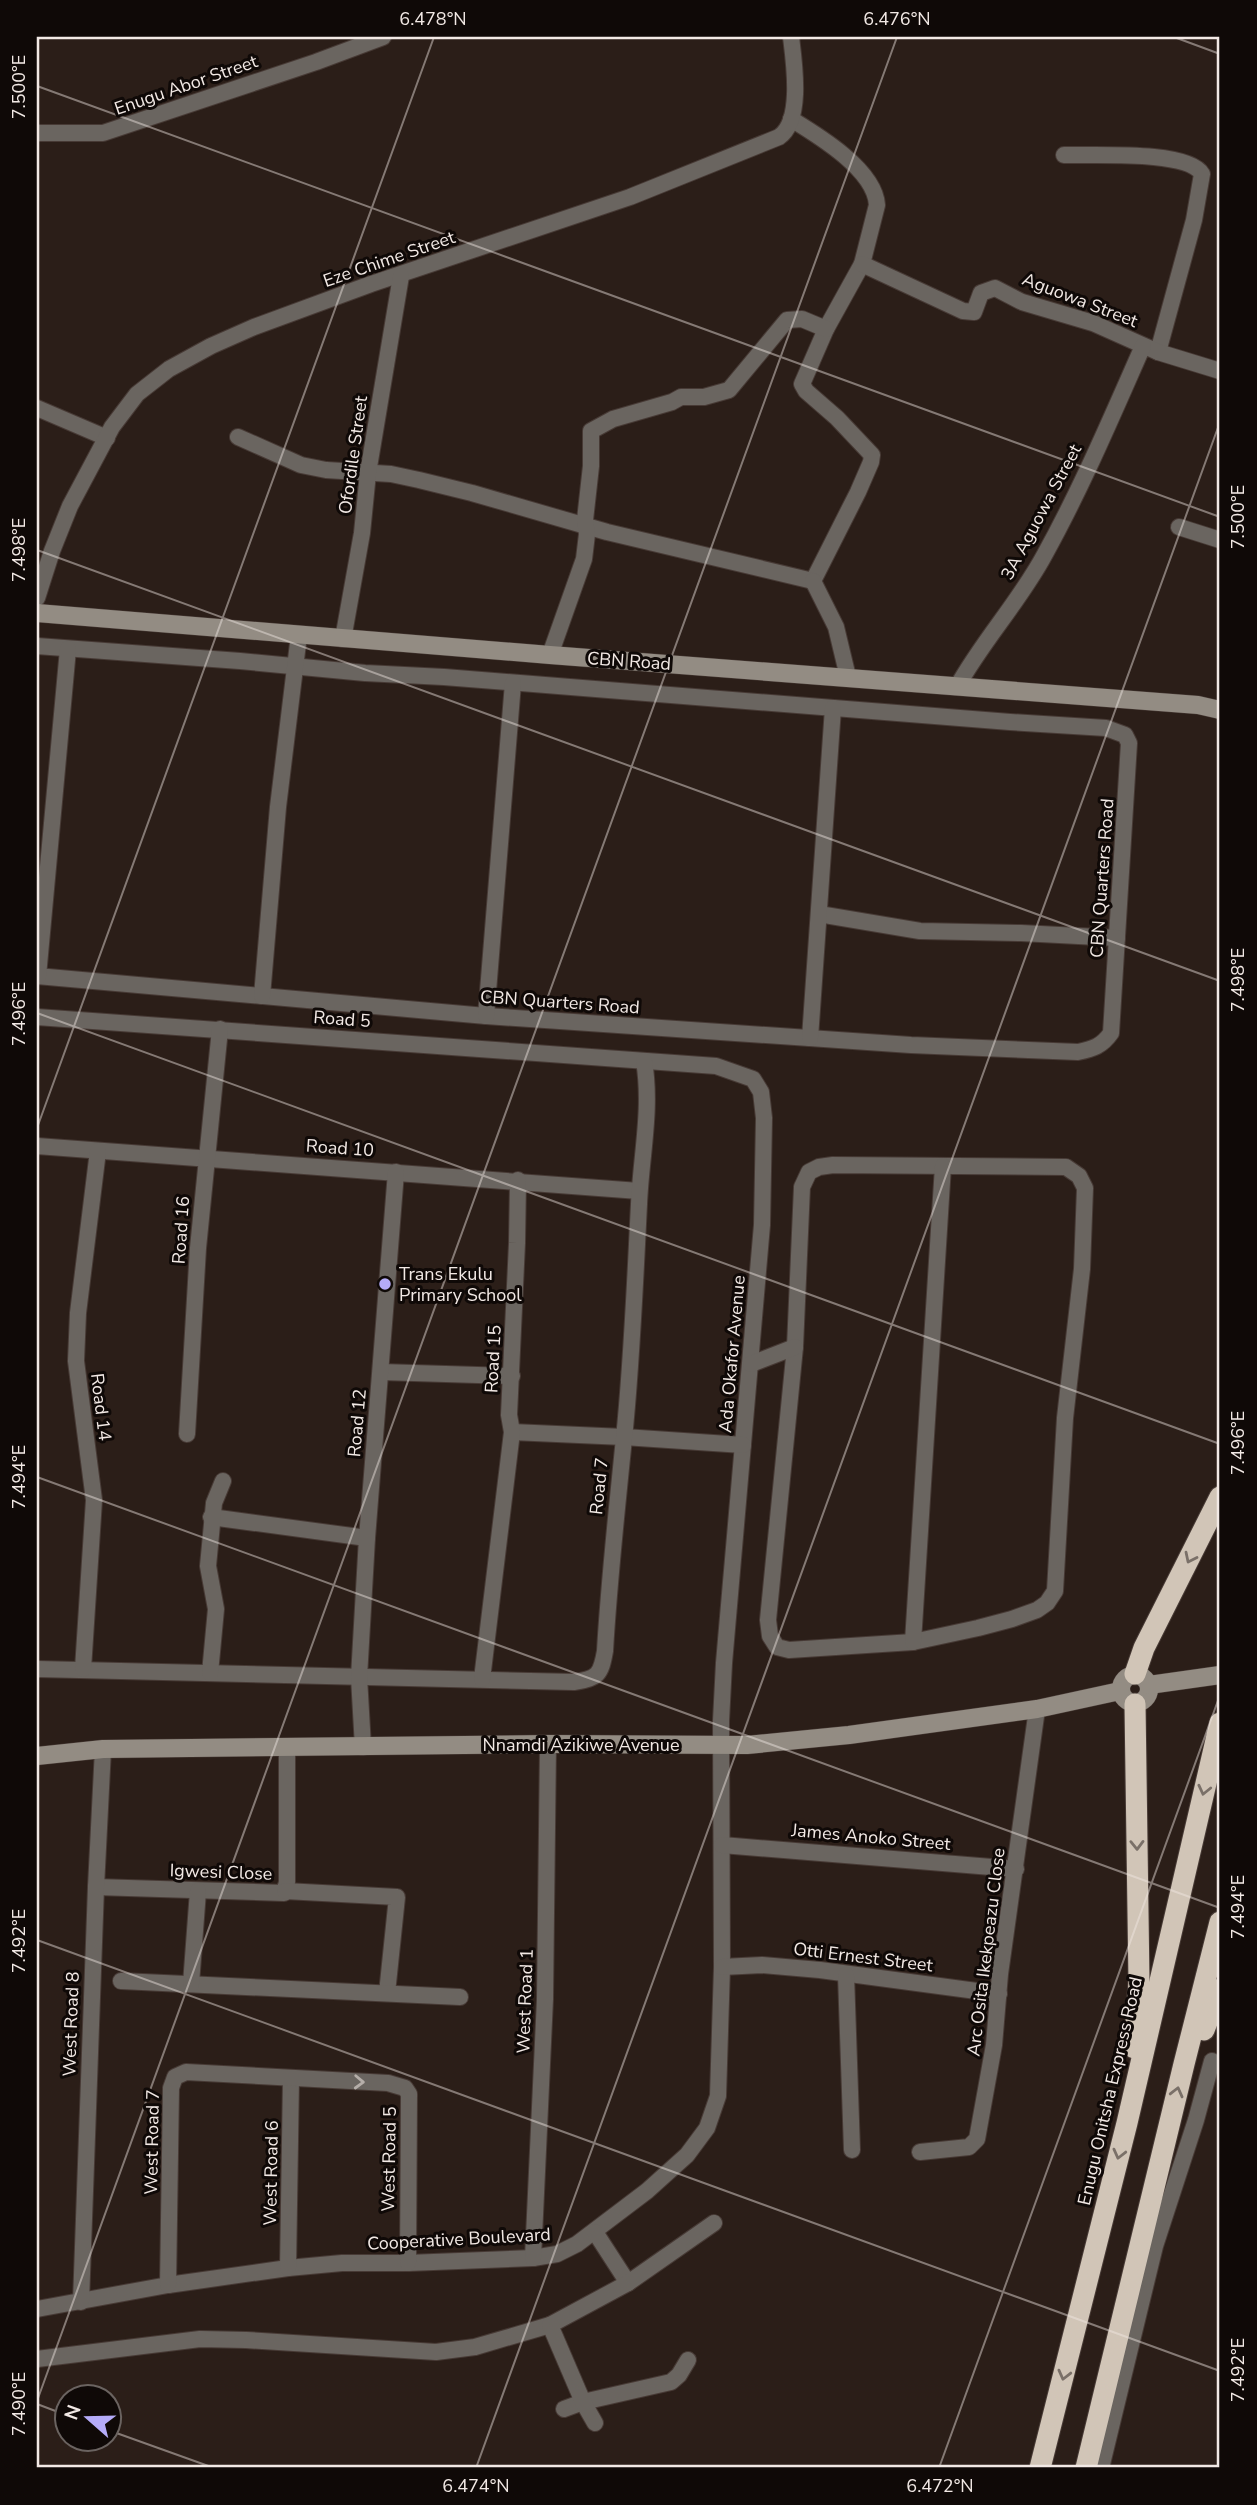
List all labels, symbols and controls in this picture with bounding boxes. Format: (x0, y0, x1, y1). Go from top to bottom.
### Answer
text: 6.478°N (399, 7, 467, 31)
text: 6.476°N (863, 7, 931, 31)
street label: Enugu Abor Street (111, 49, 261, 121)
text: 7.500°E (7, 55, 31, 119)
street label: Eze Chime Street (320, 225, 459, 293)
street label: Aguowa Street (1019, 267, 1142, 333)
street label: Ofordile Street (333, 394, 373, 516)
street label: 3A Aguowa Street (995, 439, 1087, 584)
text: 7.500°E (1226, 485, 1250, 549)
text: 7.498°E (7, 518, 31, 582)
street label: CBN Road (586, 646, 672, 676)
street label: CBN Quarters Road (1084, 797, 1120, 959)
text: 7.498°E (1226, 948, 1250, 1012)
text: 7.496°E (7, 982, 31, 1046)
street label: CBN Quarters Road (479, 984, 641, 1020)
street label: Road 5 (313, 1005, 371, 1033)
street label: Road 10 (305, 1134, 375, 1162)
street label: Road 16 (167, 1195, 195, 1265)
place label: Trans Ekulu Primary School (399, 1262, 522, 1307)
street label: Ada Okafor Avenue (713, 1274, 751, 1434)
marker: Trans Ekulu Primary School (377, 1276, 393, 1292)
street label: Road 15 (479, 1324, 507, 1394)
street label: Road 14 (85, 1372, 117, 1442)
street label: Road 12 (342, 1388, 372, 1458)
text: 7.496°E (1226, 1411, 1250, 1475)
text: 7.494°E (7, 1445, 31, 1509)
street label: Road 7 (584, 1456, 614, 1516)
one-way arrow (1185, 1551, 1199, 1563)
street label: Nnamdi Azikiwe Avenue (482, 1733, 680, 1757)
one-way arrow (1198, 1784, 1213, 1796)
street label: James Anoko Street (790, 1818, 952, 1856)
one-way arrow (1129, 1841, 1145, 1851)
street label: Arc Osita Ikekpeazu Close (961, 1846, 1011, 2058)
street label: Igwesi Close (169, 1858, 273, 1886)
text: 7.494°E (1226, 1875, 1250, 1939)
text: 7.492°E (7, 1909, 31, 1973)
street label: Otti Ernest Street (792, 1937, 935, 1978)
street label: West Road 1 (511, 1948, 539, 2054)
street label: West Road 8 (57, 1971, 85, 2077)
street label: Enugu Onitsha Express Road (1072, 1974, 1148, 2208)
one-way arrow (354, 2074, 365, 2089)
one-way arrow (1168, 2086, 1183, 2098)
street label: West Road 7 (139, 2089, 165, 2195)
street label: West Road 5 (376, 2106, 402, 2212)
street label: West Road 6 (258, 2120, 284, 2226)
one-way arrow (1113, 2148, 1127, 2160)
street label: Cooperative Boulevard (367, 2222, 551, 2256)
text: 7.492°E (1226, 2338, 1250, 2402)
one-way arrow (1058, 2369, 1072, 2381)
text: 7.490°E (7, 2372, 31, 2436)
north arrow (52, 2382, 122, 2452)
text: N (58, 2401, 88, 2424)
text: 6.474°N (442, 2474, 510, 2498)
text: 6.472°N (906, 2474, 974, 2498)

